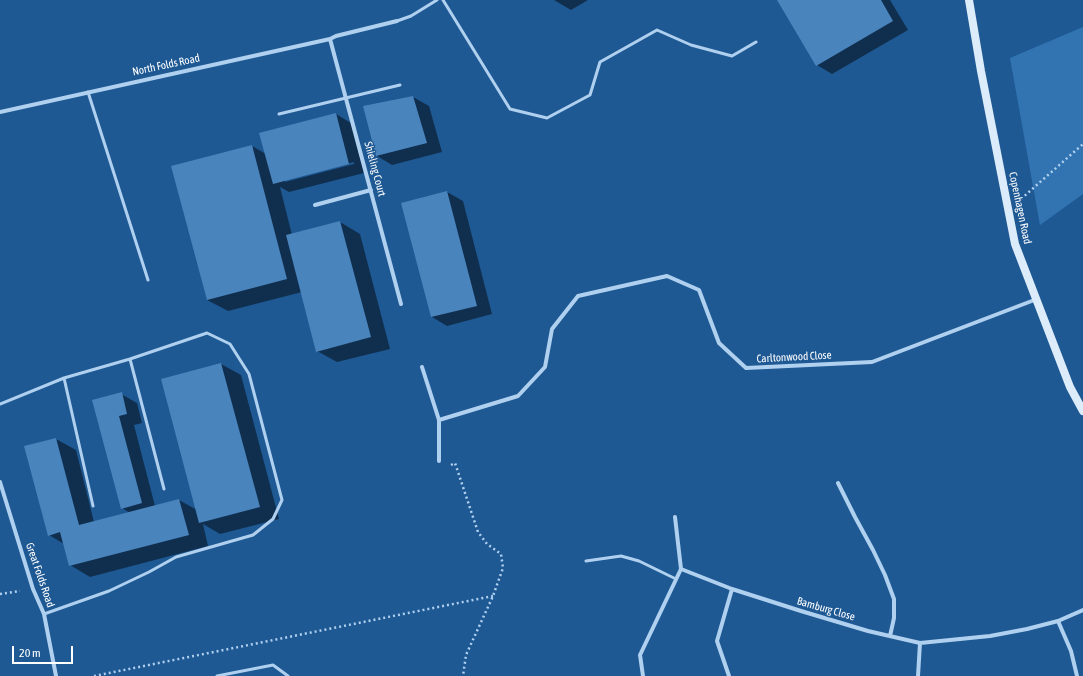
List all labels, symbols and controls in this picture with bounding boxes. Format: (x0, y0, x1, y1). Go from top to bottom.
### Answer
street label: North Folds Road (131, 51, 201, 79)
street label: Shieling Court (361, 140, 389, 198)
street label: Copenhagen Road (1006, 171, 1034, 245)
street label: Carltonwood Close (756, 348, 832, 366)
street label: Great Folds Road (23, 541, 57, 609)
street label: Bamburg Close (795, 594, 857, 624)
scale bar (14, 638, 75, 664)
text: 20 m (19, 646, 41, 660)

